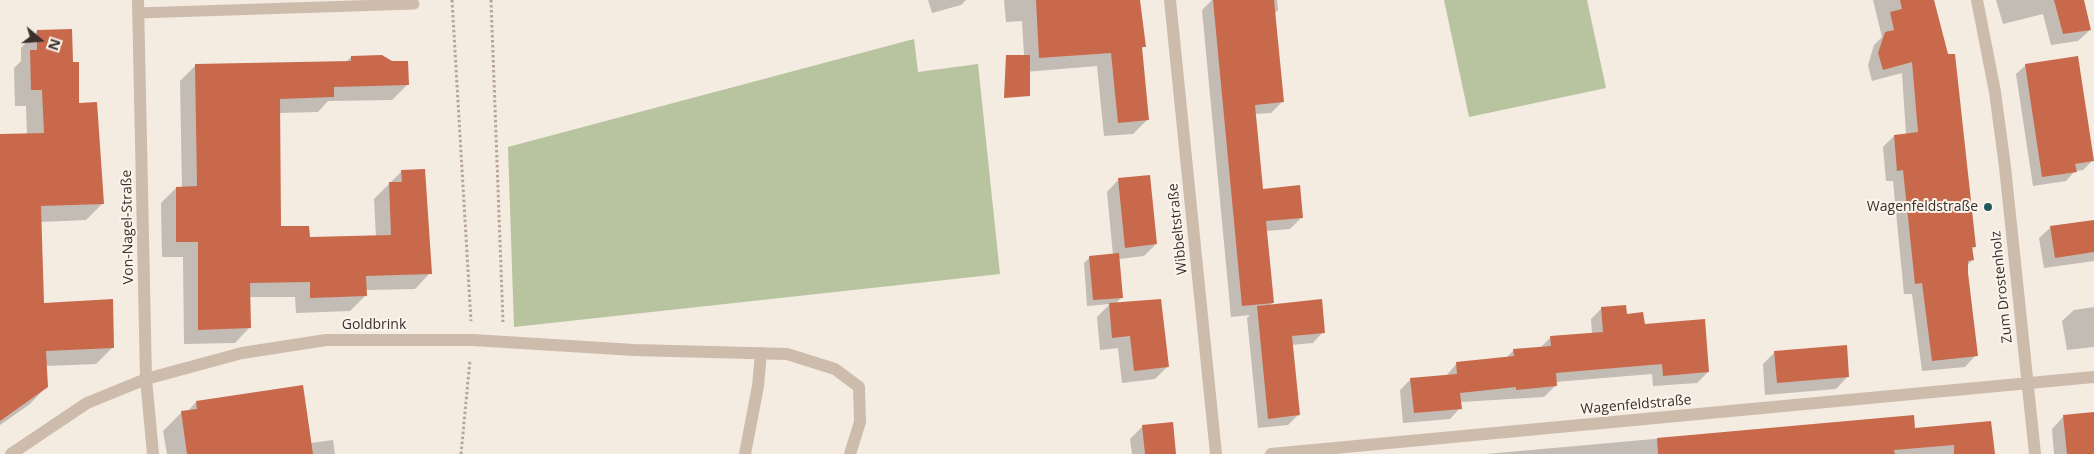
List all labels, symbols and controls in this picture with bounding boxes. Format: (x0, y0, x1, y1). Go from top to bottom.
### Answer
north arrow (15, 15, 65, 65)
text: N (44, 36, 66, 53)
street label: Von-Nagel-Straße (119, 170, 137, 284)
street label: Wibbeltstraße (1165, 183, 1191, 275)
place label: Wagenfeldstraße (1867, 199, 1978, 215)
marker: Wagenfeldstraße (1982, 201, 1994, 213)
street label: Zum Drostenholz (1988, 230, 2016, 344)
street label: Goldbrink (342, 317, 406, 333)
street label: Wagenfeldstraße (1580, 392, 1692, 418)

